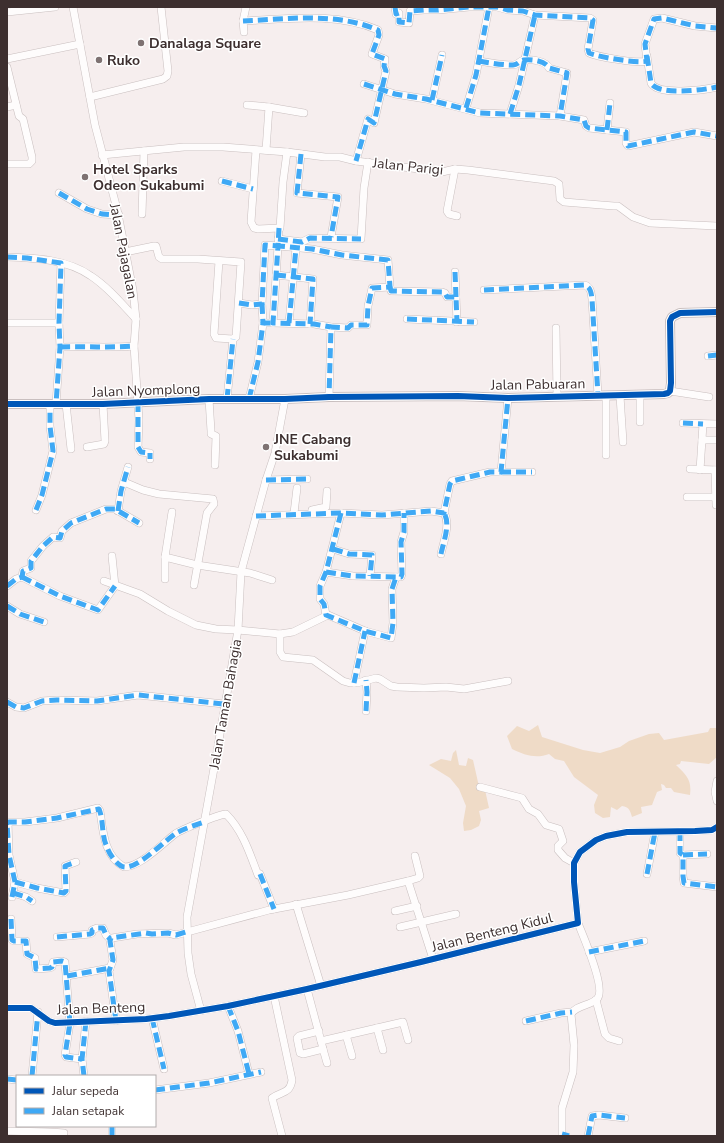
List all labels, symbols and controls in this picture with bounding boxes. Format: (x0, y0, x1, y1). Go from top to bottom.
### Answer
place label: Danalaga Square (149, 34, 262, 53)
marker: Danalaga Square (136, 38, 146, 48)
place label: Ruko (107, 51, 140, 70)
marker: Ruko (94, 55, 104, 65)
street label: Jalan Parigi (371, 153, 444, 180)
place label: Hotel Sparks Odeon Sukabumi (93, 160, 204, 195)
marker: Hotel Sparks Odeon Sukabumi (80, 172, 90, 182)
street label: Jalan Pajagalan (105, 201, 142, 300)
street label: Jalan Pabuaran (489, 374, 586, 395)
street label: Jalan Nyomplong (90, 379, 201, 402)
place label: JNE Cabang Sukabumi (273, 430, 351, 465)
marker: JNE Cabang Sukabumi (261, 442, 271, 452)
street label: Jalan Taman Bahagia (205, 637, 246, 772)
street label: Jalan Benteng Kidul (429, 908, 555, 957)
street label: Jalan Benteng (56, 997, 146, 1020)
legend (16, 1075, 156, 1127)
text: Jalur sepeda (51, 1083, 119, 1099)
text: Jalan setapak (51, 1103, 125, 1119)

